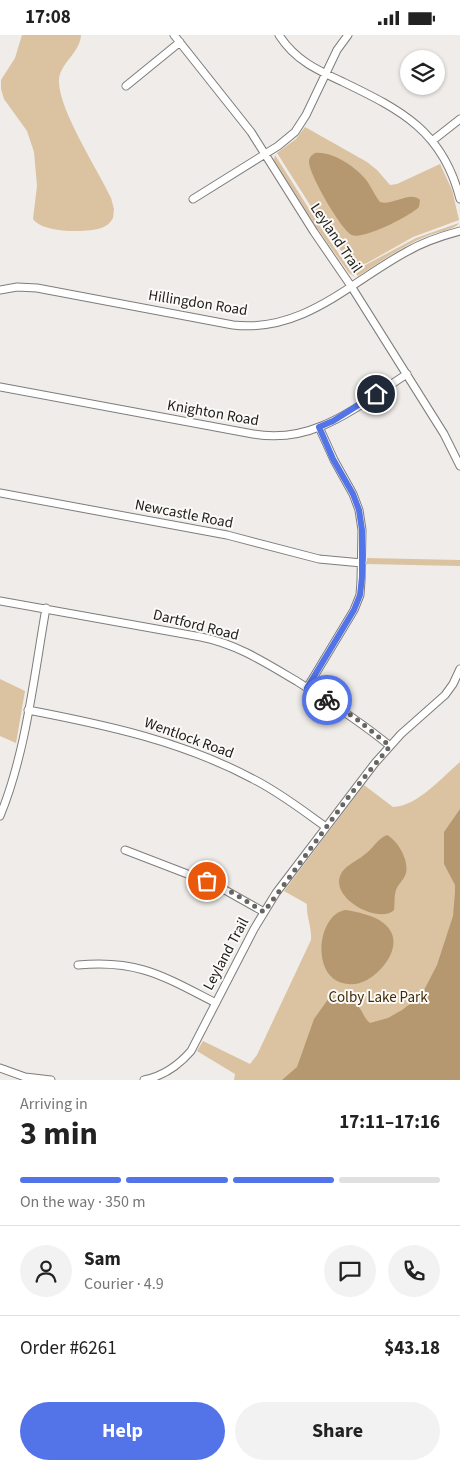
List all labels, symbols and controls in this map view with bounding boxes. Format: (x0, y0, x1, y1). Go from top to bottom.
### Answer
text: 17:08 (25, 4, 71, 31)
map controls (400, 50, 445, 95)
button: layers (400, 50, 445, 95)
street label: Leyland Trail (305, 199, 367, 277)
street label: Hillingdon Road (147, 285, 249, 321)
pin (355, 373, 397, 415)
icon: home (362, 380, 390, 408)
street label: Knighton Road (166, 395, 260, 431)
street label: Newcastle Road (133, 494, 235, 534)
street label: Dartford Road (151, 604, 241, 646)
courier (302, 675, 352, 725)
icon: bike (313, 686, 341, 714)
street label: Wentlock Road (141, 712, 237, 764)
pin (186, 860, 228, 902)
icon: bag (193, 867, 221, 895)
street label: Leyland Trail (198, 914, 254, 994)
park label: Colby Lake Park (328, 987, 428, 1008)
text: Arriving in (20, 1093, 88, 1115)
text: 17:11–17:16 (339, 1109, 440, 1136)
text: 3 min (20, 1111, 98, 1157)
text: On the way · 350 m (20, 1191, 145, 1213)
button: person (20, 1245, 72, 1297)
button: chat (324, 1245, 376, 1297)
button: phone (388, 1245, 440, 1297)
text: Sam (84, 1246, 121, 1273)
text: Courier · 4.9 (84, 1273, 164, 1295)
text: Order #6261 (20, 1335, 117, 1362)
text: $43.18 (384, 1335, 440, 1362)
button: Help (20, 1402, 225, 1460)
button: Share (235, 1402, 440, 1460)

